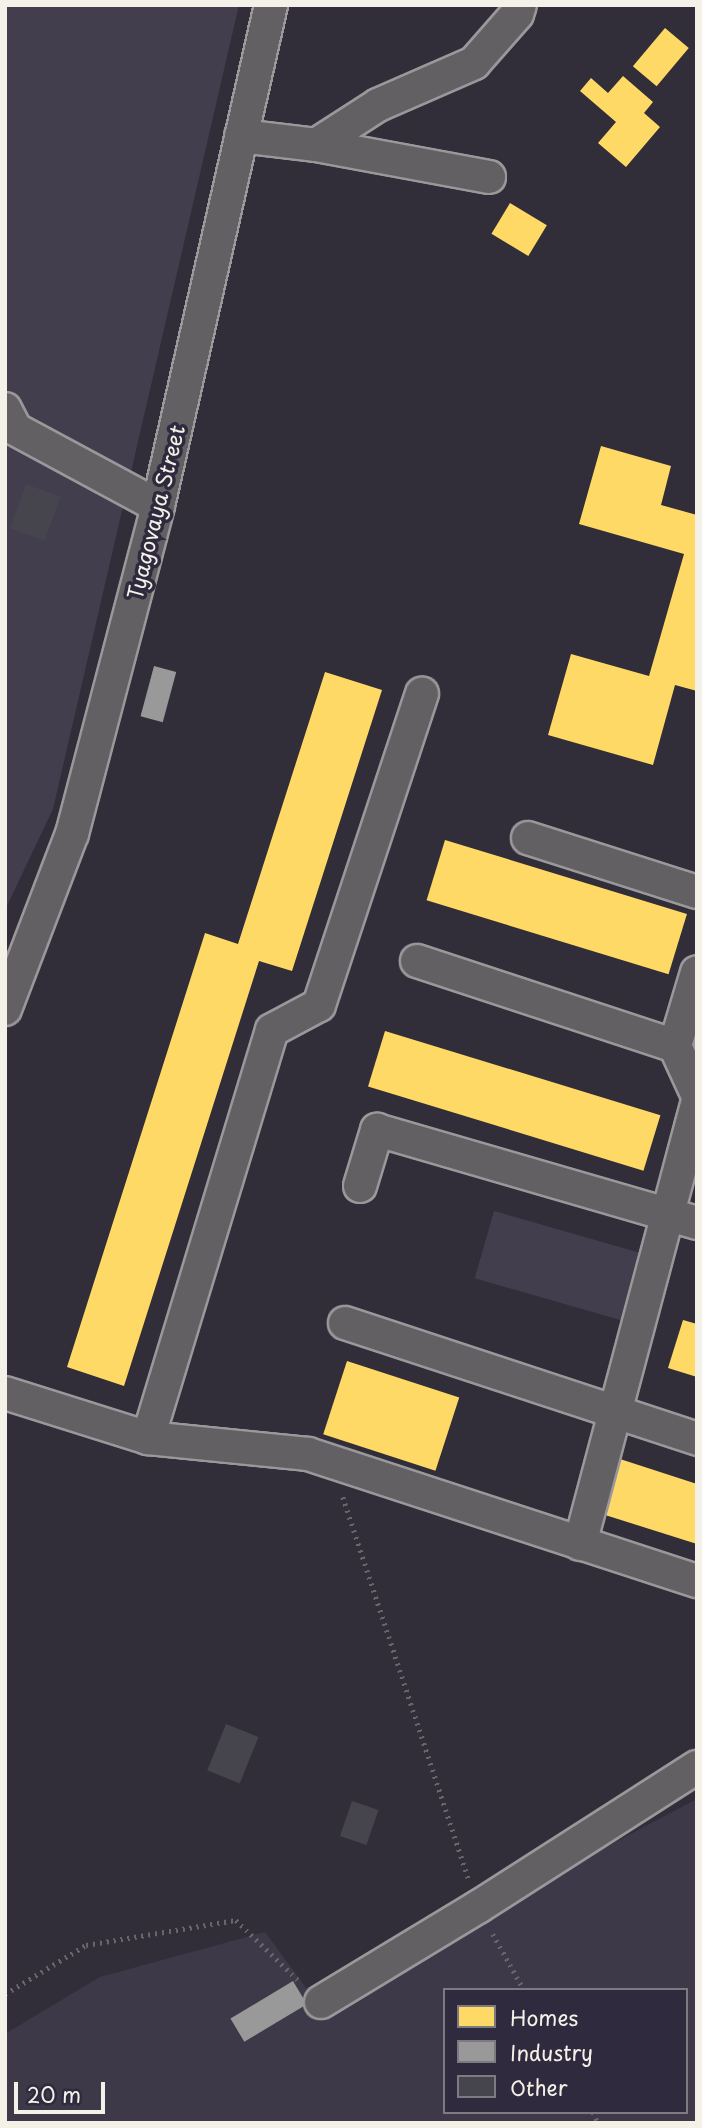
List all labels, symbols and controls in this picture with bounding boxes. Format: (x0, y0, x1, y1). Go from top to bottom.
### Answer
street label: Tyagovaya Street (121, 422, 189, 602)
legend (443, 1988, 688, 2114)
text: Homes (510, 2001, 578, 2033)
text: Industry (510, 2036, 593, 2068)
scale bar (18, 2068, 108, 2112)
text: Other (510, 2071, 568, 2103)
text: 20 m (27, 2078, 81, 2110)

